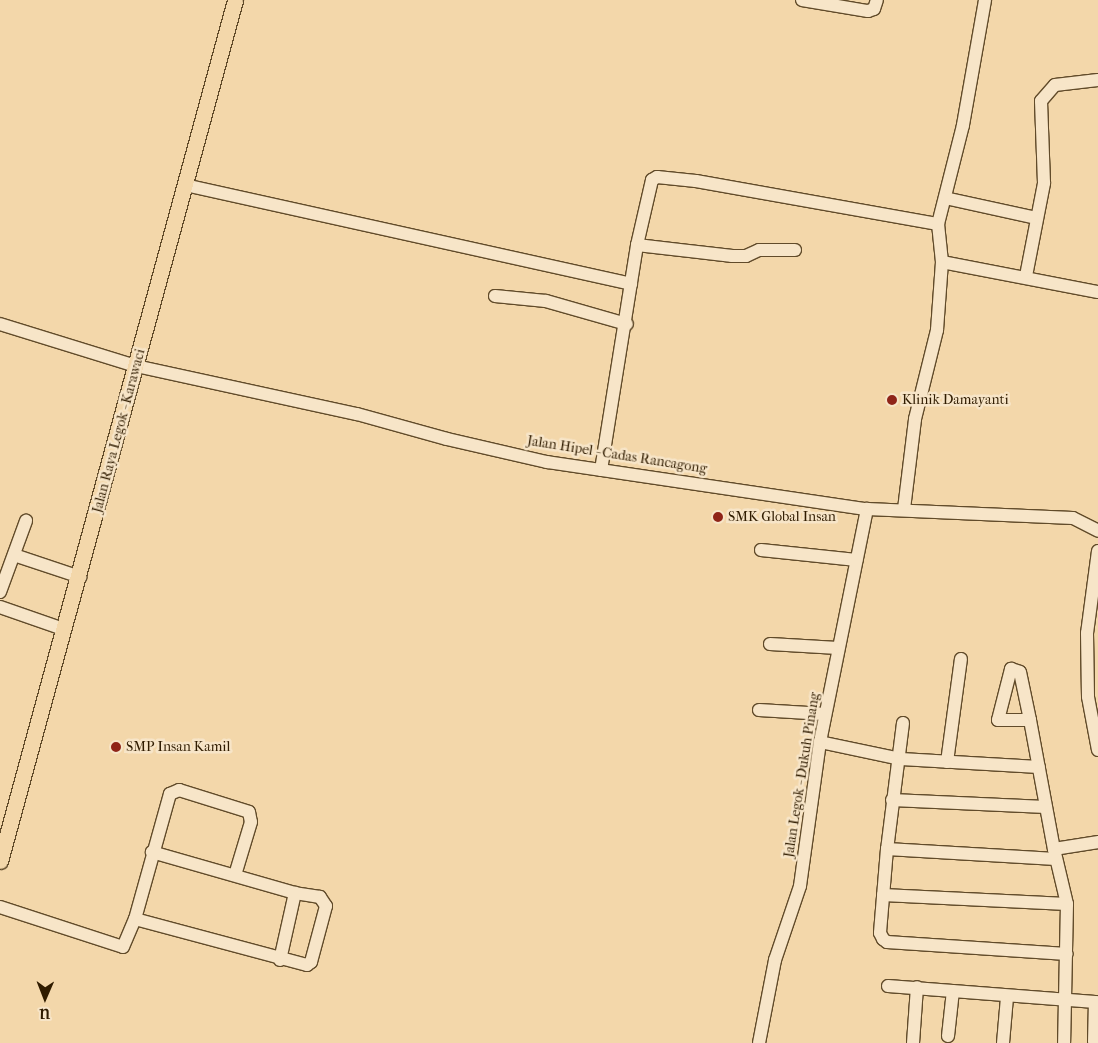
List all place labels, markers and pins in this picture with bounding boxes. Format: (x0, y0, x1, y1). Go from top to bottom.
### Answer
place label: Klinik Damayanti (902, 392, 1009, 408)
marker: Klinik Damayanti (886, 394, 898, 406)
place label: SMK Global Insan (728, 509, 836, 525)
marker: SMK Global Insan (712, 511, 724, 523)
place label: SMP Insan Kamil (126, 739, 230, 755)
marker: SMP Insan Kamil (110, 741, 122, 753)

